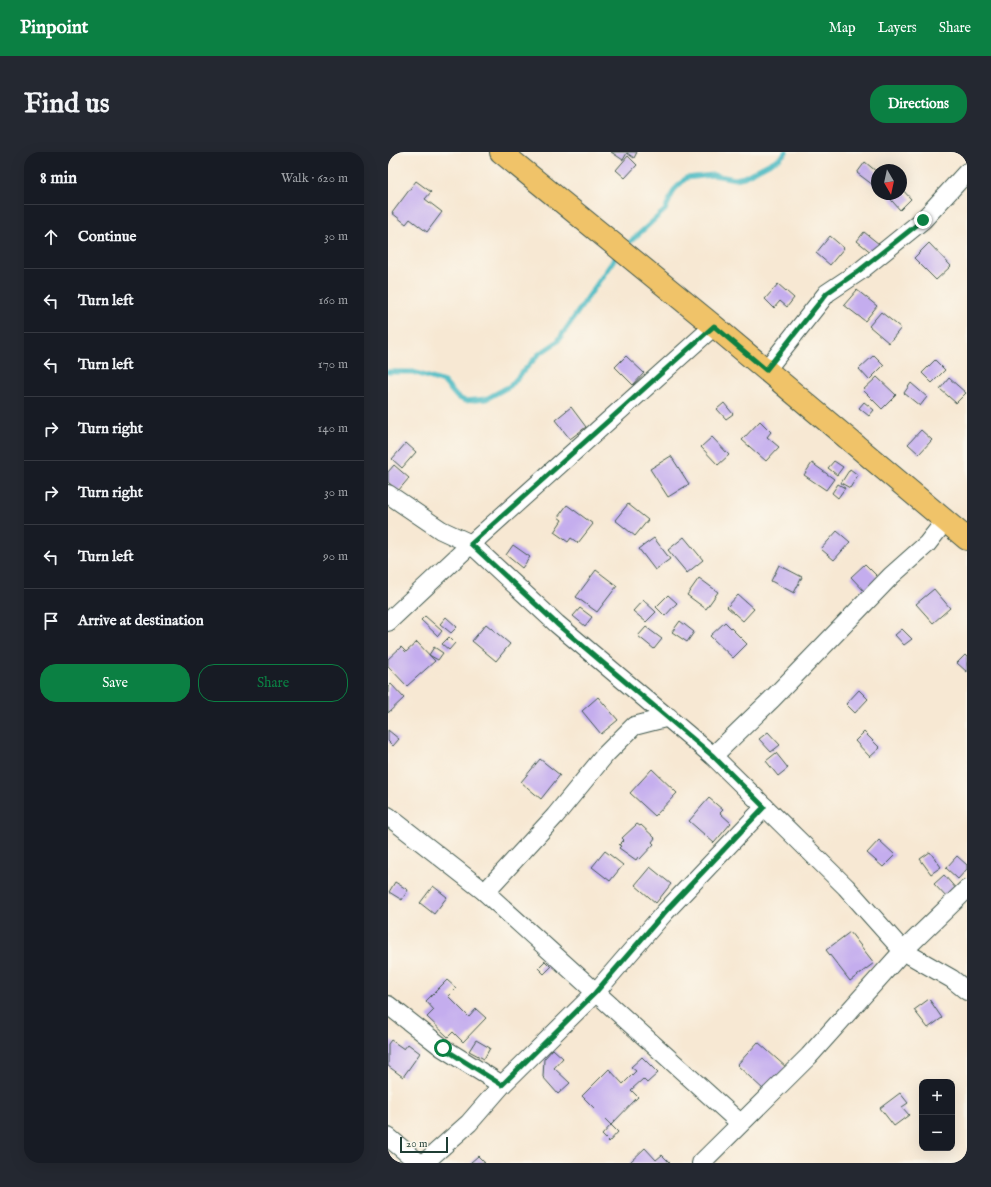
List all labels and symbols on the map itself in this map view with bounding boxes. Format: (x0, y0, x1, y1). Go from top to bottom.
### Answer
north arrow (871, 164, 907, 200)
route end (914, 211, 932, 229)
route start (434, 1039, 452, 1057)
scale bar (400, 1135, 448, 1154)

